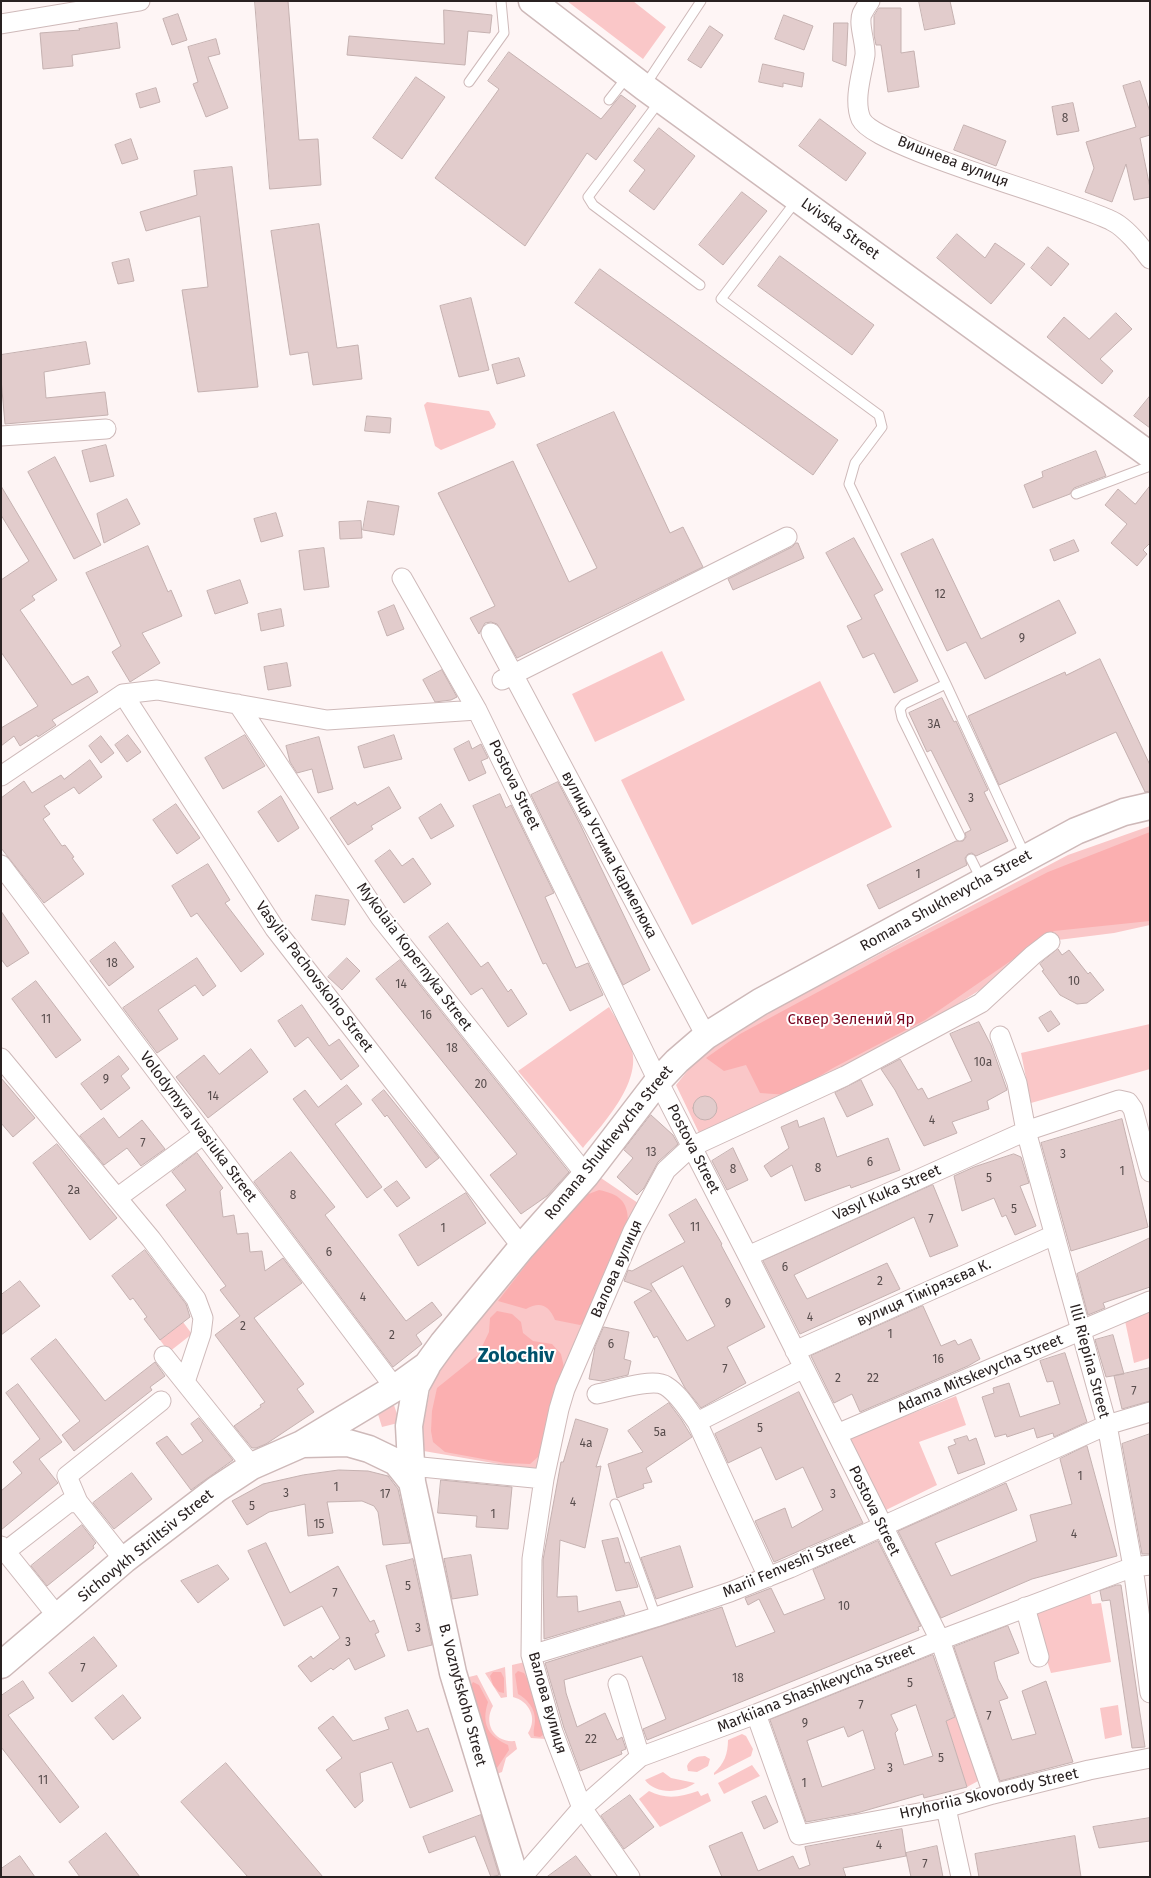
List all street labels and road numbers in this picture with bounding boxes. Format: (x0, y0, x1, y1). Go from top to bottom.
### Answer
street label: Вишнева вулиця (895, 133, 1011, 191)
street label: Lvivska Street (797, 195, 883, 263)
street label: Postova Street (484, 737, 544, 833)
street label: вулиця Устима Кармелюка (557, 768, 661, 942)
street label: Romana Shukhevycha Street (857, 846, 1035, 956)
street label: Mykolaia Kopernyka Street (352, 879, 476, 1035)
street label: Vasylia Pachovskoho Street (251, 898, 377, 1056)
street label: Volodymyra Ivasiuka Street (136, 1048, 260, 1206)
street label: Romana Shukhevycha Street (541, 1062, 677, 1224)
street label: Postova Street (663, 1101, 723, 1197)
street label: Vasyl Kuka Street (830, 1161, 944, 1225)
street label: Валова вулиця (587, 1217, 647, 1321)
street label: вулиця Тімірязєва К. (854, 1255, 994, 1331)
street label: Illi Riepina Street (1065, 1302, 1113, 1420)
street label: Adama Mitskevycha Street (894, 1331, 1066, 1417)
street label: Postova Street (844, 1463, 904, 1559)
street label: Sichovykh Striltsiv Street (75, 1486, 217, 1606)
street label: Marii Fenveshi Street (720, 1530, 858, 1602)
street label: B. Voznytskoho Street (434, 1622, 490, 1768)
street label: Markiiana Shashkevycha Street (715, 1641, 917, 1737)
street label: Валова вулиця (524, 1650, 570, 1756)
street label: Hryhoriia Skovorody Street (898, 1765, 1080, 1823)

